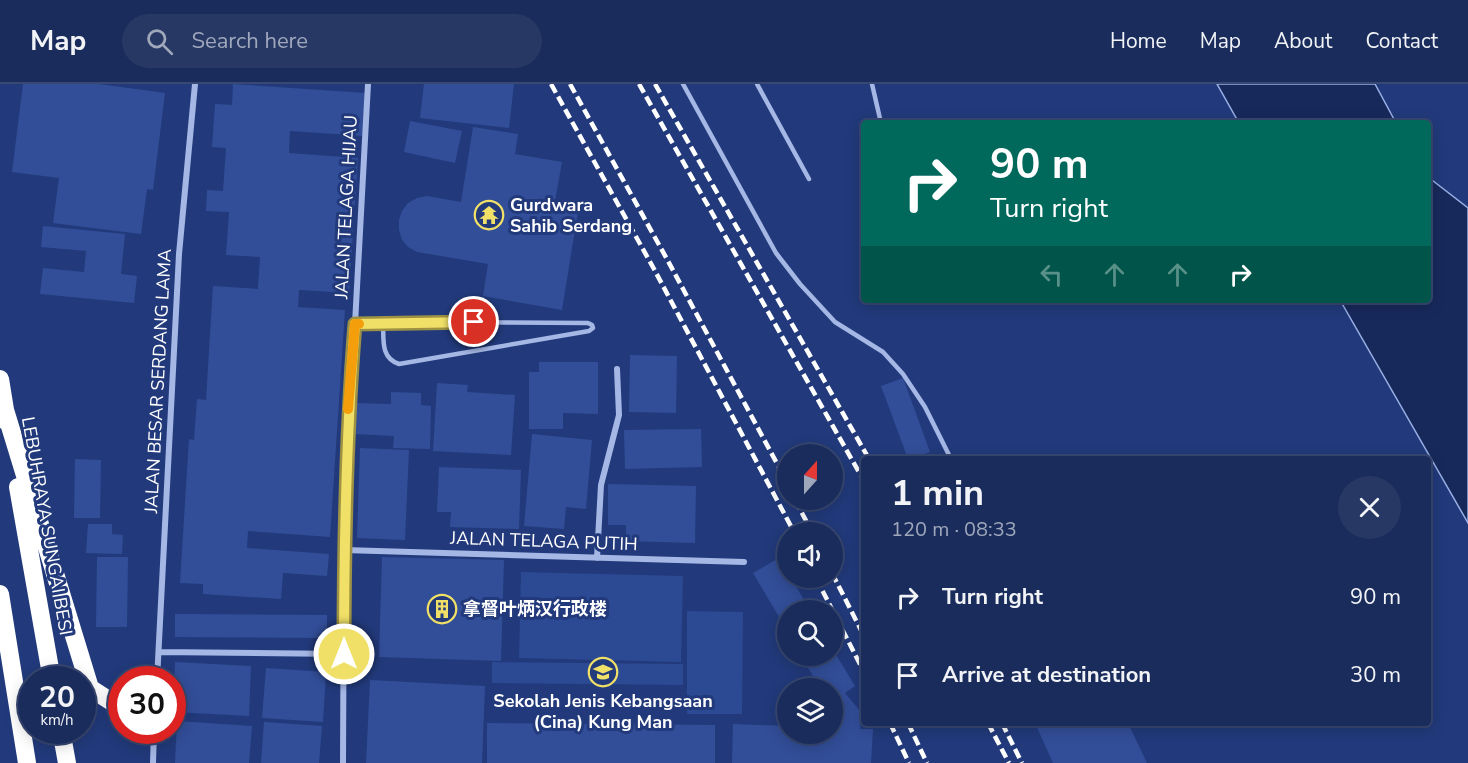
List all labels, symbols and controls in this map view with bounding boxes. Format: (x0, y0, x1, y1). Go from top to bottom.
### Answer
search box (122, 14, 542, 68)
text: Map (30, 22, 86, 60)
icon: search (143, 25, 176, 58)
text: Search here (191, 26, 308, 56)
text: Home (1110, 27, 1167, 55)
text: Map (1200, 27, 1241, 55)
text: About (1274, 27, 1332, 55)
text: Contact (1365, 27, 1438, 55)
street label: JALAN TELAGA HIJAU (329, 114, 363, 301)
text: 90 m (990, 136, 1089, 193)
icon: right (891, 144, 969, 222)
text: Turn right (990, 190, 1108, 227)
place label: Gurdwara Sahib Serdang (510, 193, 632, 238)
temple icon: Gurdwara Sahib Serdang (473, 199, 505, 231)
street label: JALAN BESAR SERDANG LAMA (139, 248, 177, 515)
icon: left (1035, 258, 1068, 291)
icon: ahead (1098, 258, 1131, 291)
icon: ahead (1161, 258, 1194, 291)
icon: right (1224, 258, 1257, 291)
pin (448, 296, 499, 347)
icon: arrive (457, 305, 490, 338)
street label: LEBUHRAYA SUNGAI BESI (16, 415, 78, 637)
north arrow (777, 444, 843, 510)
map controls (777, 444, 843, 744)
text: 1 min (891, 469, 984, 518)
button: close (1338, 476, 1401, 539)
text: 120 m · 08:33 (891, 516, 1017, 543)
button: sound (777, 522, 843, 588)
street label: JALAN TELAGA PUTIH (449, 526, 638, 556)
icon: right (891, 581, 924, 614)
text: Turn right (942, 582, 1043, 612)
text: 90 m (1350, 582, 1401, 612)
building icon: 拿督叶炳汉行政楼 (426, 593, 458, 625)
place label: 拿督叶炳汉行政楼 (463, 597, 607, 621)
button: search (777, 600, 843, 666)
position arrow (312, 622, 376, 686)
school or university icon: Sekolah Jenis Kebangsaan (Cina) Kung Man (587, 656, 619, 688)
icon: arrive (891, 659, 924, 692)
text: Arrive at destination (942, 660, 1151, 690)
text: 30 m (1350, 660, 1401, 690)
speed limit sign: 30 (108, 666, 186, 744)
text: 20 (39, 677, 75, 718)
button: layers (777, 678, 843, 744)
place label: Sekolah Jenis Kebangsaan (Cina) Kung Man (493, 689, 713, 734)
text: km/h (40, 710, 74, 730)

